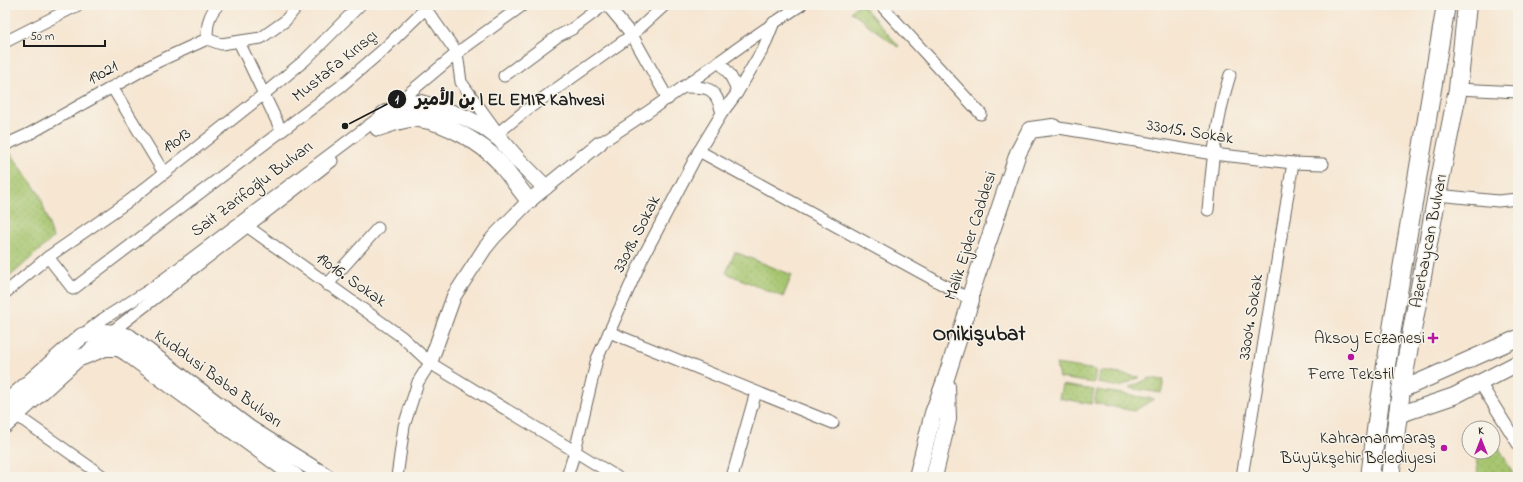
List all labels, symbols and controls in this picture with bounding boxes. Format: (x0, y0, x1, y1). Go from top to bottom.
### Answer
scale bar (24, 22, 105, 48)
street label: Mustafa Kırısçı (287, 24, 383, 108)
text: 50 m (30, 28, 54, 46)
street label: 19021 (83, 54, 123, 92)
callout: بن الأمير | EL EMIR Kahvesi (387, 84, 613, 114)
text: بن الأمير | EL EMIR Kahvesi (413, 87, 605, 114)
text: 1 (395, 91, 399, 109)
street label: 33015. Sokak (1145, 113, 1236, 151)
street label: 19013 (157, 122, 197, 160)
street label: Sait Zarifoğlu Bulvarı (185, 135, 320, 245)
street label: Malik Ejder Caddesi (938, 168, 1004, 304)
street label: Azerbaycan Bulvarı (1404, 172, 1455, 310)
street label: 33018. Sokak (607, 190, 668, 277)
street label: 19016. Sokak (310, 246, 392, 314)
street label: 33004. Sokak (1232, 272, 1270, 362)
district label: Onikişubat (932, 320, 1026, 350)
street label: Kuddusi Baba Bulvarı (148, 324, 288, 434)
place label: Aksoy Eczanesi (1314, 326, 1425, 352)
marker: Aksoy Eczanesi (1428, 333, 1438, 343)
marker: Ferre Tekstil (1346, 352, 1356, 362)
place label: Ferre Tekstil (1307, 362, 1394, 387)
north arrow (1461, 420, 1501, 460)
text: K (1478, 423, 1484, 439)
place label: Kahramanmaraş Büyükşehir Belediyesi (1279, 426, 1436, 472)
marker: Kahramanmaraş Büyükşehir Belediyesi (1439, 443, 1449, 453)

